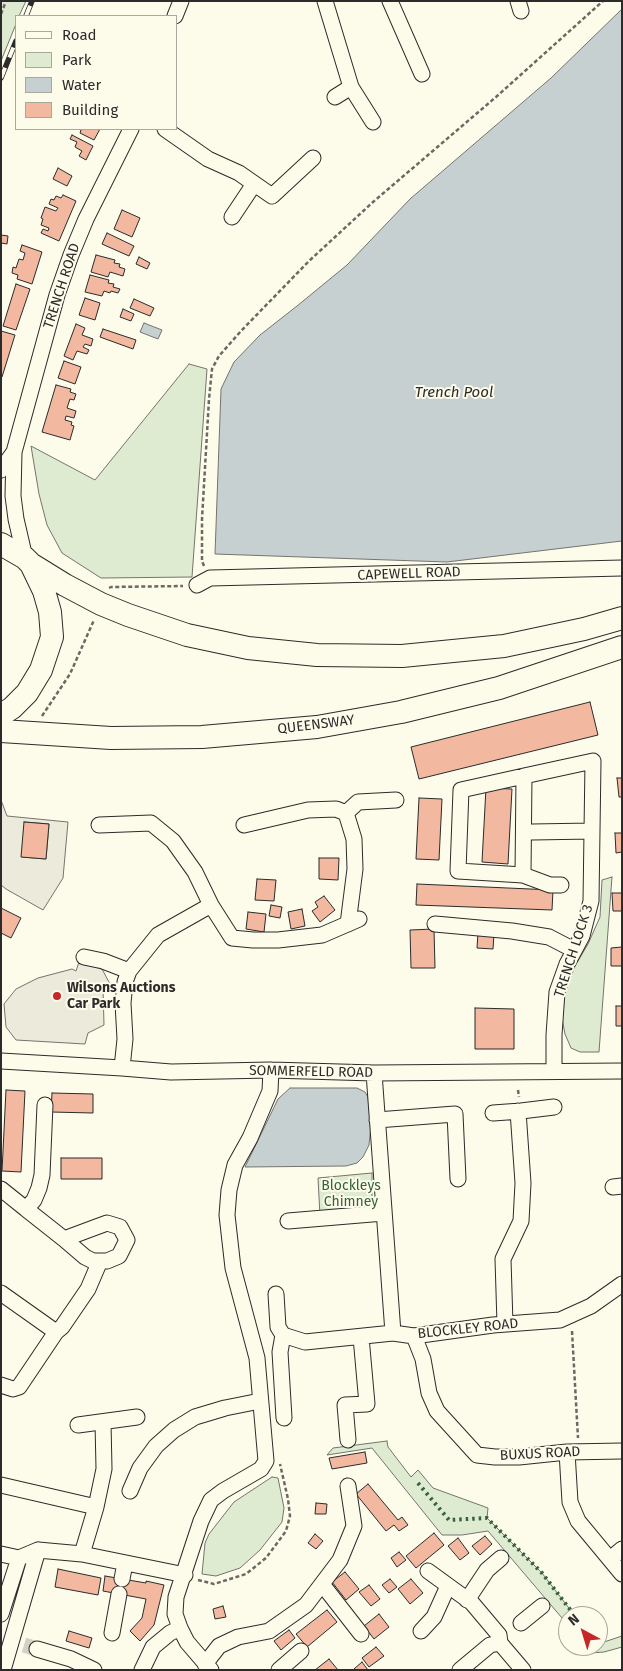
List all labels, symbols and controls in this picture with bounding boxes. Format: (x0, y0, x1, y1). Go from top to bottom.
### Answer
legend (15, 15, 178, 130)
text: Road (62, 26, 97, 44)
text: Park (62, 51, 92, 69)
text: Water (62, 76, 101, 94)
text: Building (62, 101, 118, 119)
street label: TRENCH ROAD (40, 241, 84, 331)
water label: Trench Pool (415, 384, 493, 402)
street label: CAPEWELL ROAD (357, 564, 461, 584)
street label: QUEENSWAY (276, 712, 356, 738)
street label: TRENCH LOCK 3 (551, 902, 597, 1000)
place label: Wilsons Auctions Car Park (67, 980, 175, 1012)
marker: Wilsons Auctions Car Park (51, 990, 63, 1002)
street label: SOMMERFELD ROAD (249, 1063, 373, 1081)
park label: Blockleys Chimney (321, 1178, 381, 1210)
street label: BLOCKLEY ROAD (417, 1315, 519, 1343)
street label: BUXUS ROAD (499, 1444, 581, 1464)
north arrow (558, 1606, 608, 1656)
text: N (565, 1610, 583, 1629)

